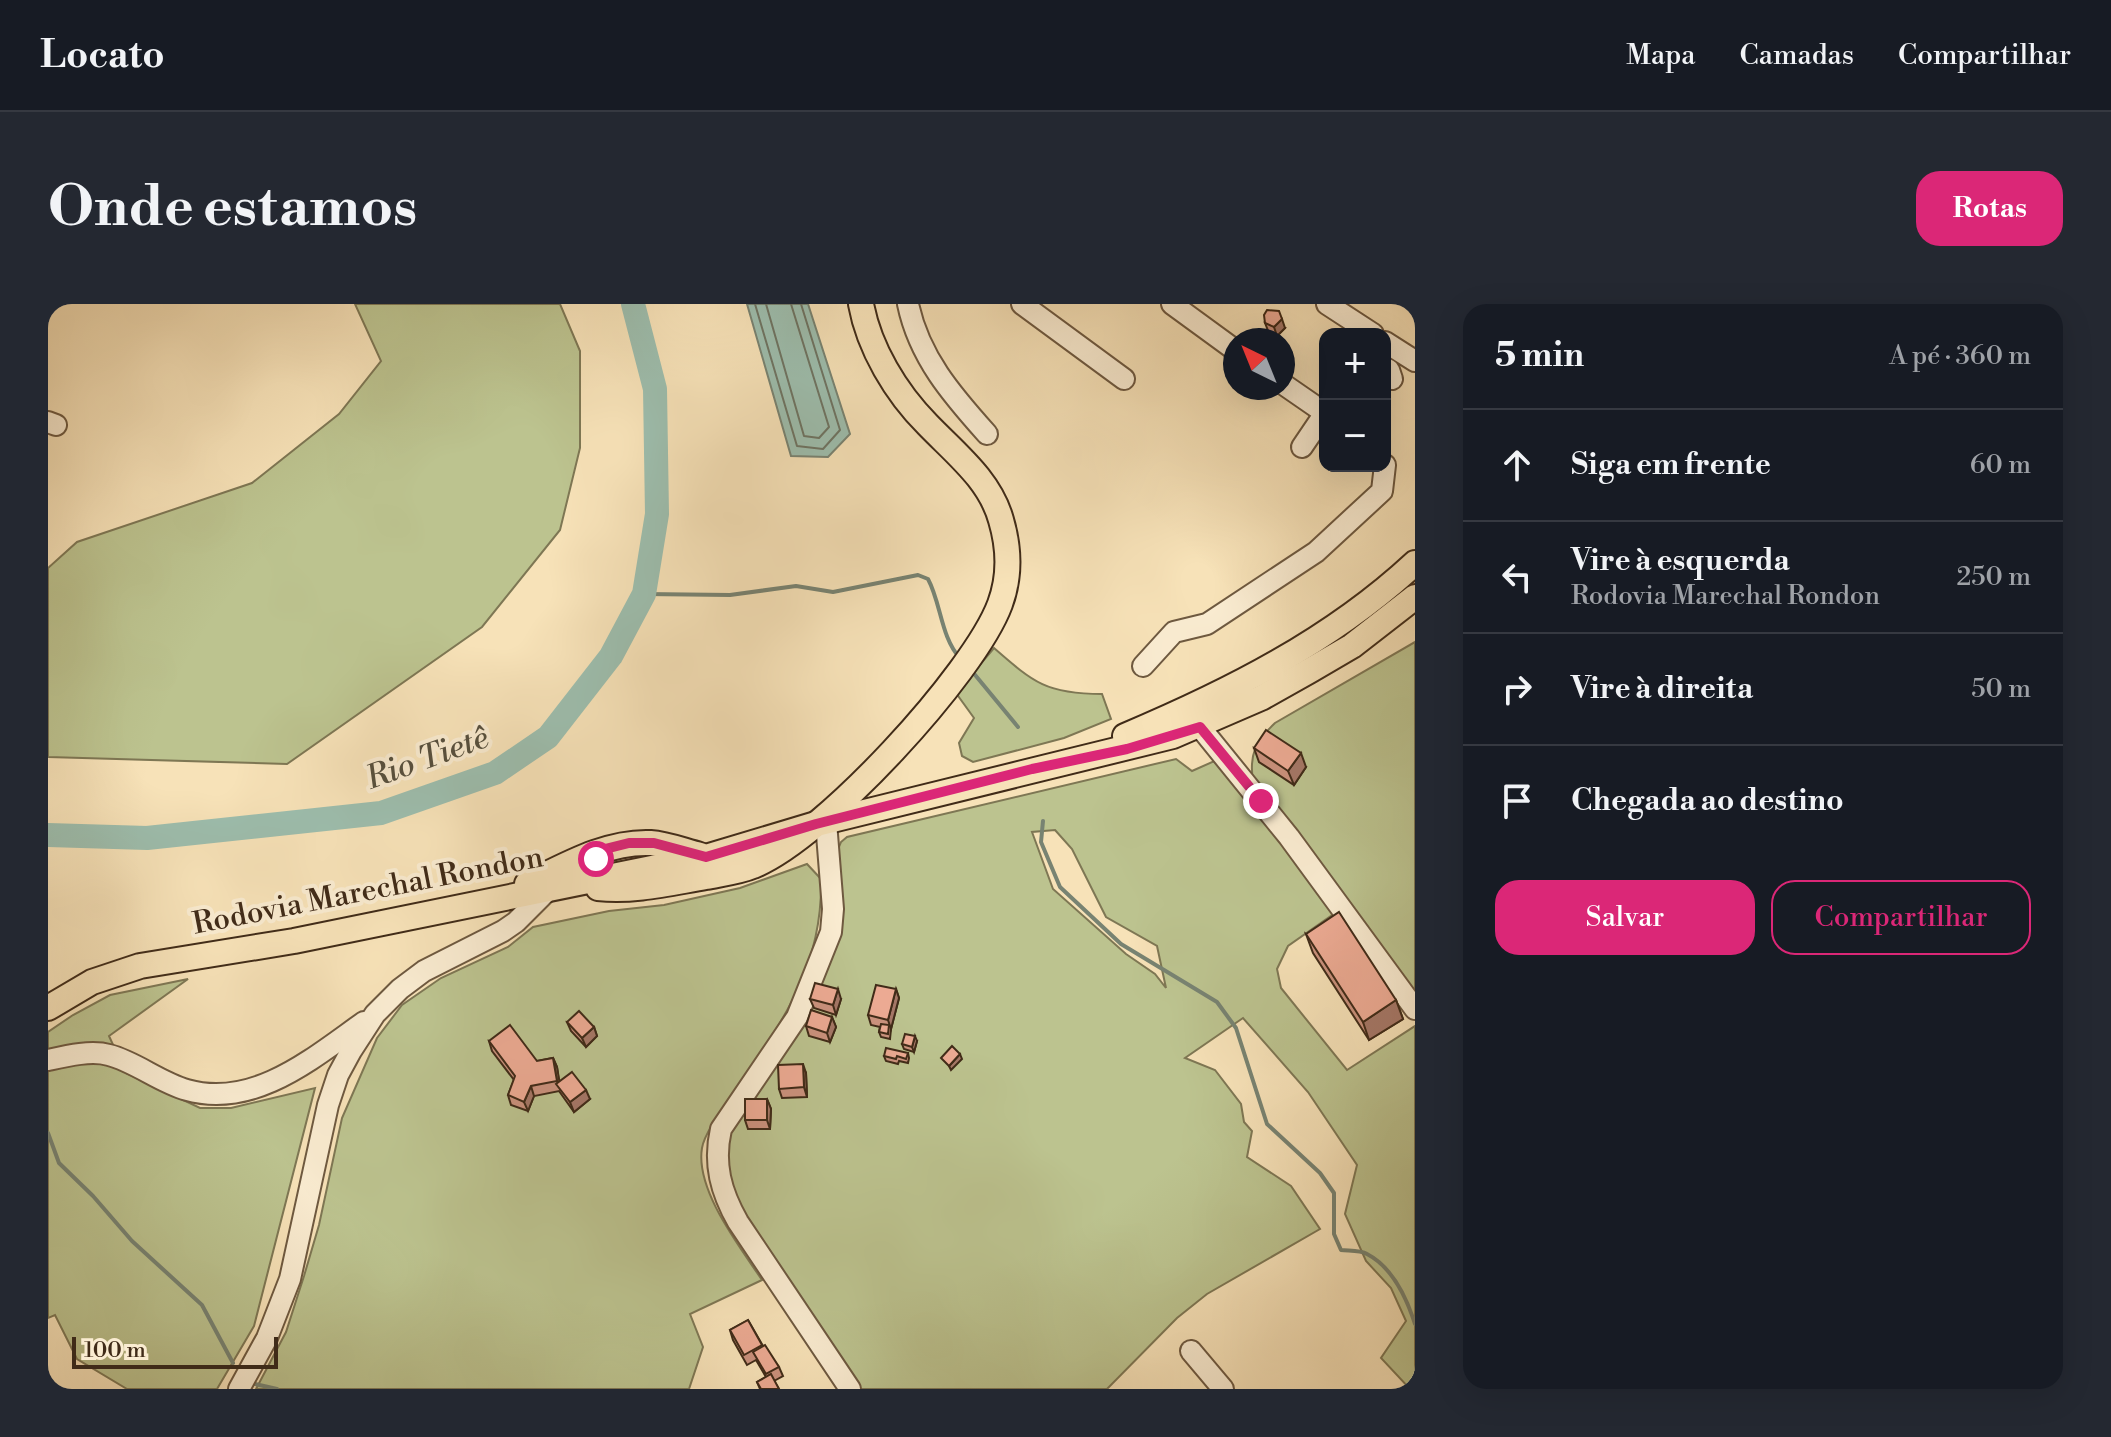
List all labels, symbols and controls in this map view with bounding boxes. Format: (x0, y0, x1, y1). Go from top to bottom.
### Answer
text: Locato (40, 32, 165, 79)
text: Mapa (1626, 38, 1696, 73)
text: Camadas (1740, 38, 1854, 73)
text: Compartilhar (1898, 38, 2071, 73)
button: Rotas (1916, 171, 2063, 246)
text: Onde estamos (48, 173, 417, 243)
north arrow (1223, 328, 1295, 400)
map controls (1319, 328, 1391, 472)
button: + (1319, 328, 1391, 400)
text: 5 min (1495, 335, 1584, 377)
text: A pé · 360 m (1889, 340, 2031, 372)
button: − (1319, 400, 1391, 472)
icon: ahead (1495, 443, 1539, 487)
text: Siga em frente (1571, 446, 1771, 484)
text: 60 m (1970, 449, 2031, 481)
text: Vire à esquerda (1571, 542, 1790, 580)
icon: left (1495, 555, 1539, 599)
text: 250 m (1956, 561, 2031, 593)
text: Rodovia Marechal Rondon (1571, 580, 1880, 612)
icon: right (1495, 667, 1539, 711)
text: Vire à direita (1571, 670, 1753, 708)
text: 50 m (1971, 673, 2031, 705)
water label: Rio Tietê (359, 717, 494, 799)
icon: arrive (1495, 779, 1539, 823)
text: Chegada ao destino (1571, 782, 1844, 820)
route end (1243, 783, 1279, 819)
street label: Rodovia Marechal Rondon (189, 838, 547, 944)
route start (578, 841, 614, 877)
button: Salvar (1495, 880, 1755, 955)
button: Compartilhar (1771, 880, 2031, 955)
scale bar (72, 1333, 278, 1369)
text: 100 m (84, 1337, 146, 1364)

